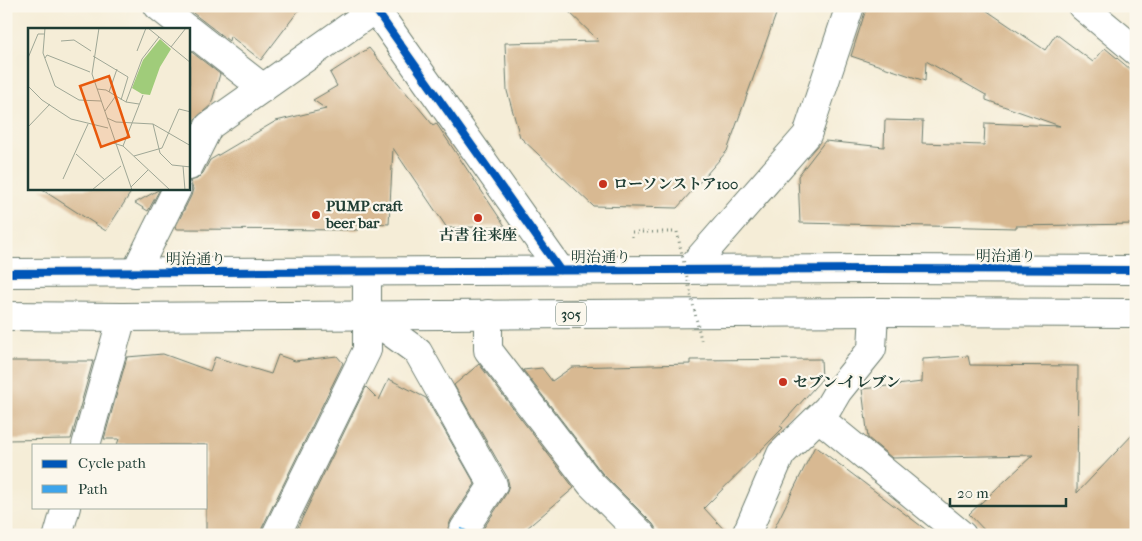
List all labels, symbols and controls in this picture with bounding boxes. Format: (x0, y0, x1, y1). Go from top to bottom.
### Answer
inset map (28, 28, 190, 190)
place label: ローソンストア100 (613, 175, 738, 193)
marker: ローソンストア100 (597, 178, 609, 190)
place label: PUMP craft beer bar (325, 197, 404, 232)
marker: PUMP craft beer bar (310, 209, 322, 221)
marker: 古書 往来座 (472, 212, 484, 224)
place label: 古書 往来座 (439, 226, 517, 244)
street label: 明治通り (976, 247, 1036, 265)
street label: 明治通り (571, 248, 631, 266)
street label: 明治通り (166, 250, 226, 268)
road number: 305 (556, 302, 586, 326)
place label: セブン-イレブン (793, 373, 901, 391)
marker: セブン-イレブン (777, 376, 789, 388)
legend (32, 444, 208, 508)
text: Cycle path (78, 454, 146, 472)
scale bar (950, 476, 1066, 508)
text: Path (78, 480, 108, 498)
text: 20 m (957, 484, 989, 502)

